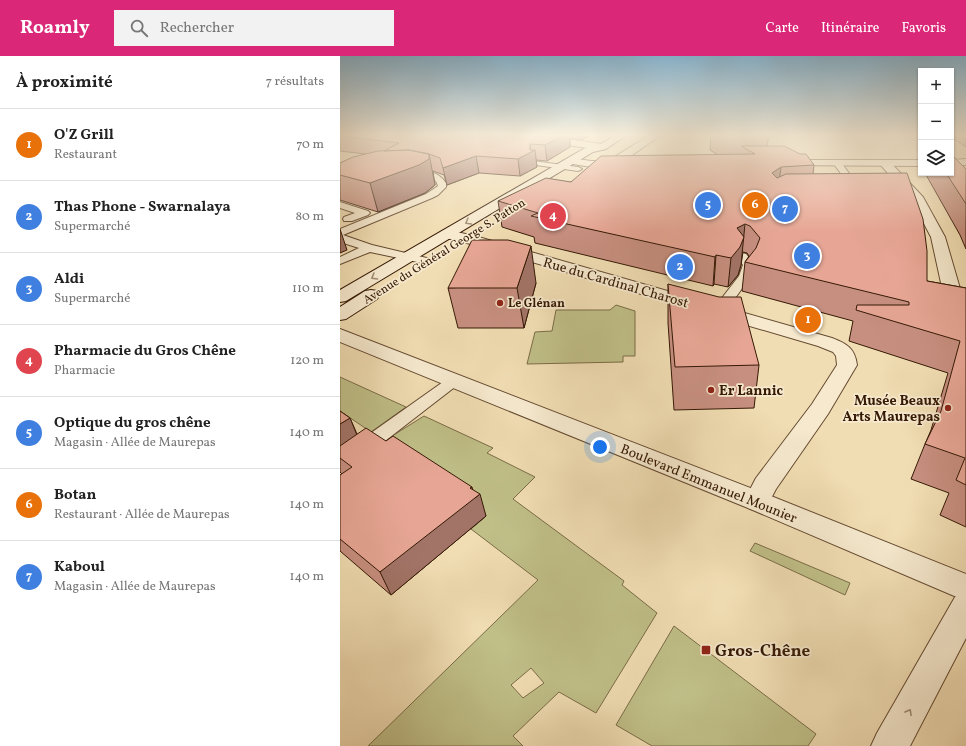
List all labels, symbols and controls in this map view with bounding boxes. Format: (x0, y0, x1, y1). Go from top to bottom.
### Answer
search box (114, 10, 394, 46)
text: Roamly (20, 15, 90, 41)
icon: search (128, 17, 150, 39)
text: Rechercher (160, 18, 234, 39)
text: Carte (765, 19, 799, 38)
text: Itinéraire (821, 19, 880, 38)
text: Favoris (902, 19, 946, 38)
map controls (918, 68, 954, 176)
button: + (918, 68, 954, 104)
text: À proximité (16, 71, 113, 94)
text: 7 résultats (266, 73, 324, 91)
button: − (918, 104, 954, 140)
text: O'Z Grill (54, 125, 114, 146)
text: 1 (26, 136, 32, 154)
text: 70 m (296, 136, 324, 154)
button: layers (918, 140, 954, 176)
text: Restaurant (54, 146, 117, 164)
pin: 5 (695, 190, 721, 220)
pin: 6 (742, 190, 768, 220)
pin: 7 (772, 194, 798, 224)
street label: Avenue du Général George S. Patton (360, 195, 529, 309)
text: Thas Phone - Swarnalaya (54, 197, 231, 218)
pin: 4 (540, 201, 566, 231)
text: 2 (26, 208, 32, 226)
text: 80 m (295, 208, 324, 226)
text: Supermarché (54, 218, 130, 236)
one-way arrow (465, 218, 472, 225)
pin: 3 (794, 241, 820, 271)
pin: 2 (667, 252, 693, 282)
street label: Rue du Cardinal Charost (541, 254, 691, 313)
text: Aldi (54, 269, 84, 290)
one-way arrow (371, 272, 378, 280)
text: 3 (26, 280, 32, 298)
text: 110 m (292, 280, 324, 298)
text: Supermarché (54, 290, 130, 308)
place label: Le Glénan (508, 296, 565, 312)
marker: Le Glénan (495, 298, 505, 308)
pin: 1 (795, 305, 821, 335)
text: Pharmacie du Gros Chêne (54, 341, 236, 362)
text: 4 (25, 352, 33, 370)
text: 120 m (290, 352, 324, 370)
text: Pharmacie (54, 362, 115, 380)
place label: Er Lannic (719, 382, 783, 401)
marker: Er Lannic (706, 385, 716, 395)
place label: Musée Beaux Arts Maurepas (843, 392, 940, 427)
marker: Musée Beaux Arts Maurepas (943, 403, 953, 413)
text: Optique du gros chêne (54, 413, 211, 434)
text: 5 (26, 424, 32, 442)
text: 140 m (290, 424, 324, 442)
text: Magasin · Allée de Maurepas (54, 434, 216, 452)
your location (590, 437, 610, 457)
street label: Boulevard Emmanuel Mounier (617, 440, 800, 529)
text: Botan (54, 485, 96, 506)
text: 6 (25, 496, 33, 514)
text: 140 m (290, 496, 324, 514)
text: Restaurant · Allée de Maurepas (54, 506, 230, 524)
text: Kaboul (54, 557, 105, 578)
text: 7 (26, 568, 32, 586)
text: 140 m (290, 568, 324, 586)
text: Magasin · Allée de Maurepas (54, 578, 216, 596)
place label: Gros-Chêne (715, 640, 810, 663)
marker: Gros-Chêne (700, 644, 712, 656)
one-way arrow (904, 709, 912, 716)

